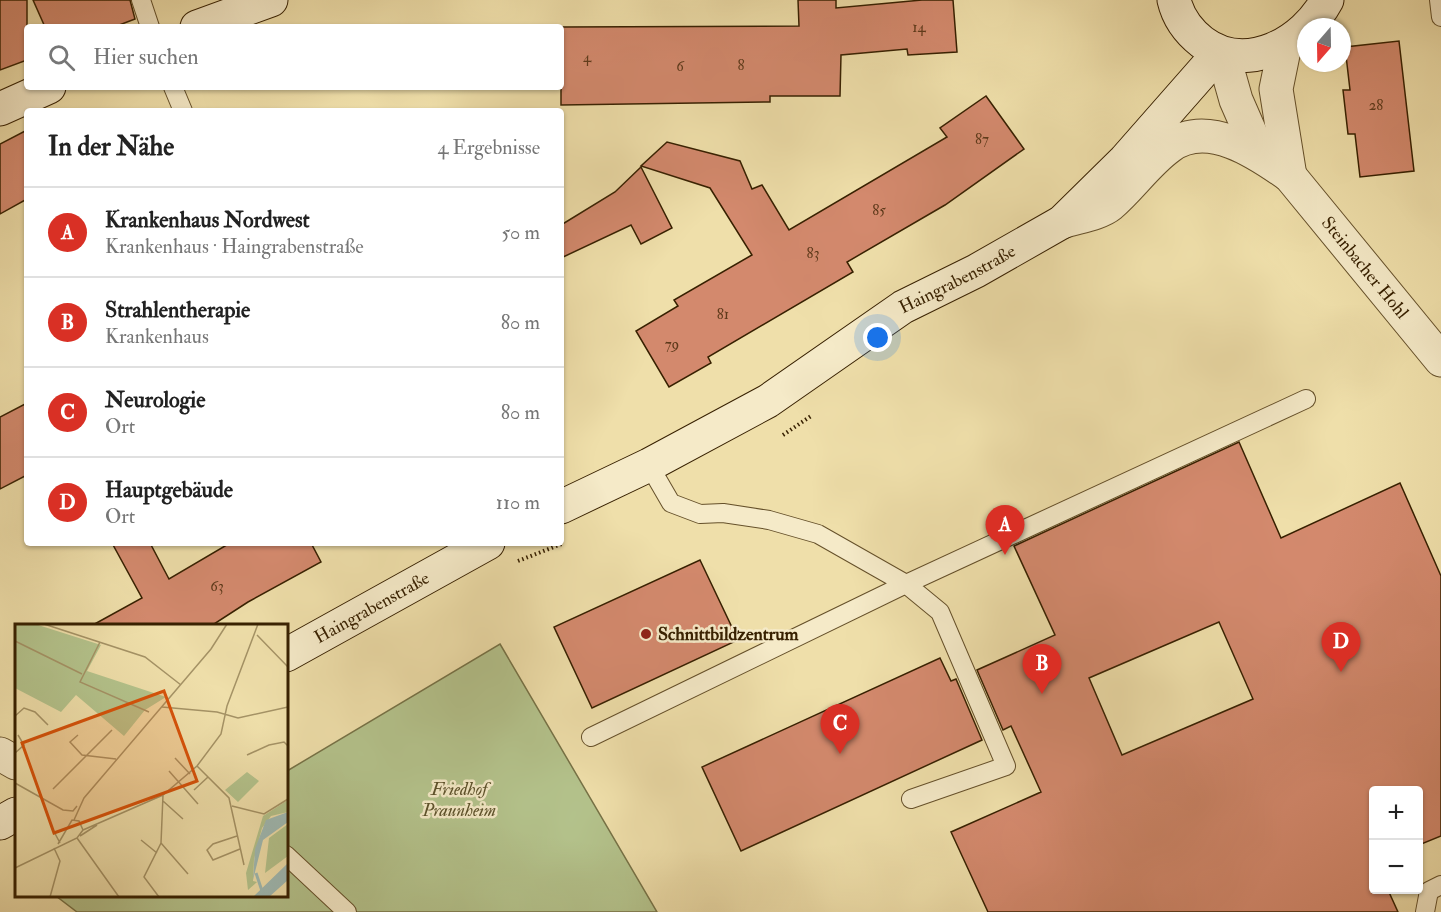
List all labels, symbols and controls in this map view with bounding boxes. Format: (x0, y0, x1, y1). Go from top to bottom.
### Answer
house number: 14 (912, 18, 927, 37)
north arrow (1297, 18, 1351, 72)
search box (24, 24, 564, 90)
icon: search (45, 41, 78, 74)
text: Hier suchen (93, 43, 199, 71)
house number: 4 (583, 48, 592, 67)
house number: 8 (737, 56, 745, 75)
house number: 6 (676, 57, 685, 76)
house number: 28 (1369, 96, 1383, 115)
house number: 87 (975, 130, 989, 149)
text: In der Nähe (48, 131, 174, 163)
text: 4 Ergebnisse (438, 135, 540, 160)
house number: 85 (872, 201, 886, 220)
text: Krankenhaus Nordwest (105, 206, 310, 234)
street label: Steinbacher Hohl (1316, 212, 1414, 324)
text: A (61, 220, 74, 245)
text: 50 m (501, 220, 540, 245)
text: Krankenhaus · Haingrabenstraße (105, 234, 364, 259)
street label: Haingrabenstraße (895, 239, 1020, 319)
house number: 83 (807, 244, 819, 263)
text: Strahlentherapie (105, 296, 250, 324)
house number: 81 (717, 305, 729, 324)
text: B (61, 310, 74, 335)
text: 80 m (501, 310, 540, 335)
your location (863, 323, 892, 352)
text: Krankenhaus (105, 324, 209, 349)
house number: 79 (665, 335, 679, 354)
text: Neurologie (105, 386, 205, 414)
text: C (60, 400, 75, 425)
text: 80 m (501, 400, 540, 425)
text: Ort (105, 414, 135, 439)
text: Hauptgebäude (105, 476, 233, 504)
text: D (59, 490, 76, 515)
text: 110 m (496, 490, 540, 515)
text: Ort (105, 504, 135, 529)
pin: A (986, 506, 1024, 555)
street label: Haingrabenstraße (310, 566, 434, 649)
house number: 63 (210, 577, 224, 596)
pin: D (1322, 622, 1360, 672)
place label: Schnittbildzentrum (658, 623, 800, 646)
inset map (15, 624, 288, 897)
marker: Schnittbildzentrum (639, 627, 653, 641)
pin: B (1022, 644, 1062, 694)
pin: C (820, 704, 860, 754)
park label: Friedhof Praunheim (421, 778, 496, 822)
map controls (1369, 786, 1423, 894)
button: + (1369, 786, 1423, 840)
button: − (1369, 840, 1423, 894)

